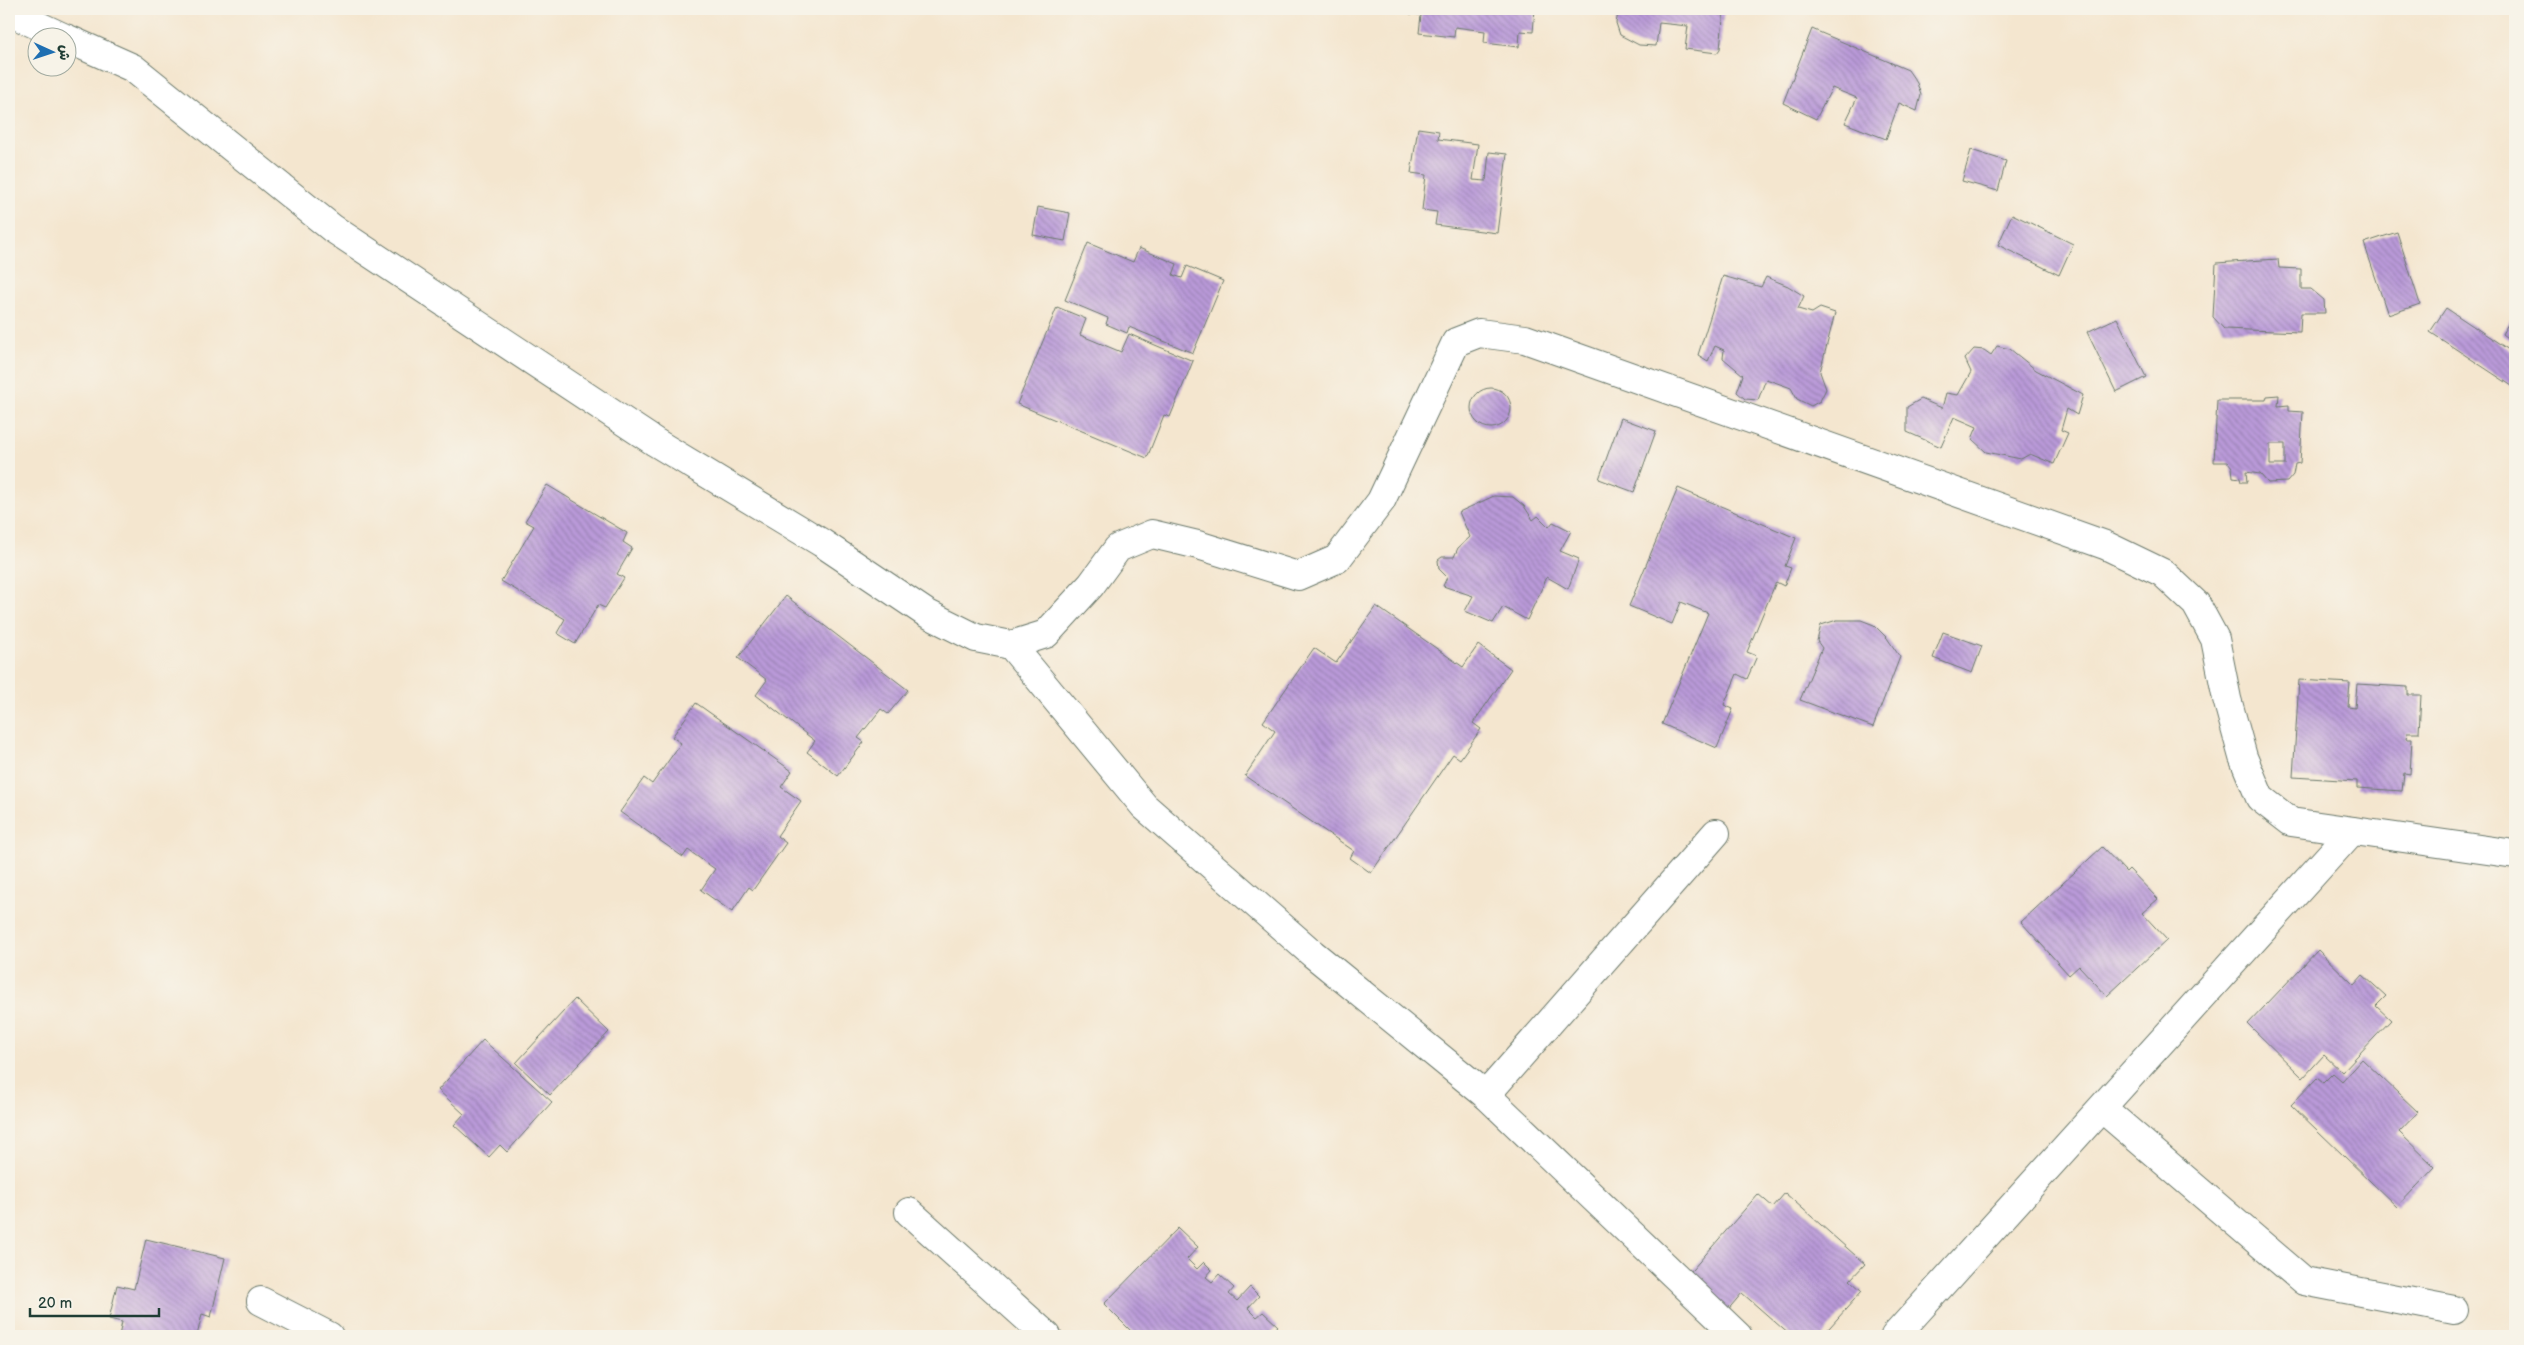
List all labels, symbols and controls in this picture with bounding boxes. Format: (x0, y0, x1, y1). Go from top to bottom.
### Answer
north arrow (28, 28, 78, 78)
text: ش (56, 45, 73, 61)
scale bar (30, 1285, 159, 1317)
text: 20 m (38, 1294, 72, 1313)

